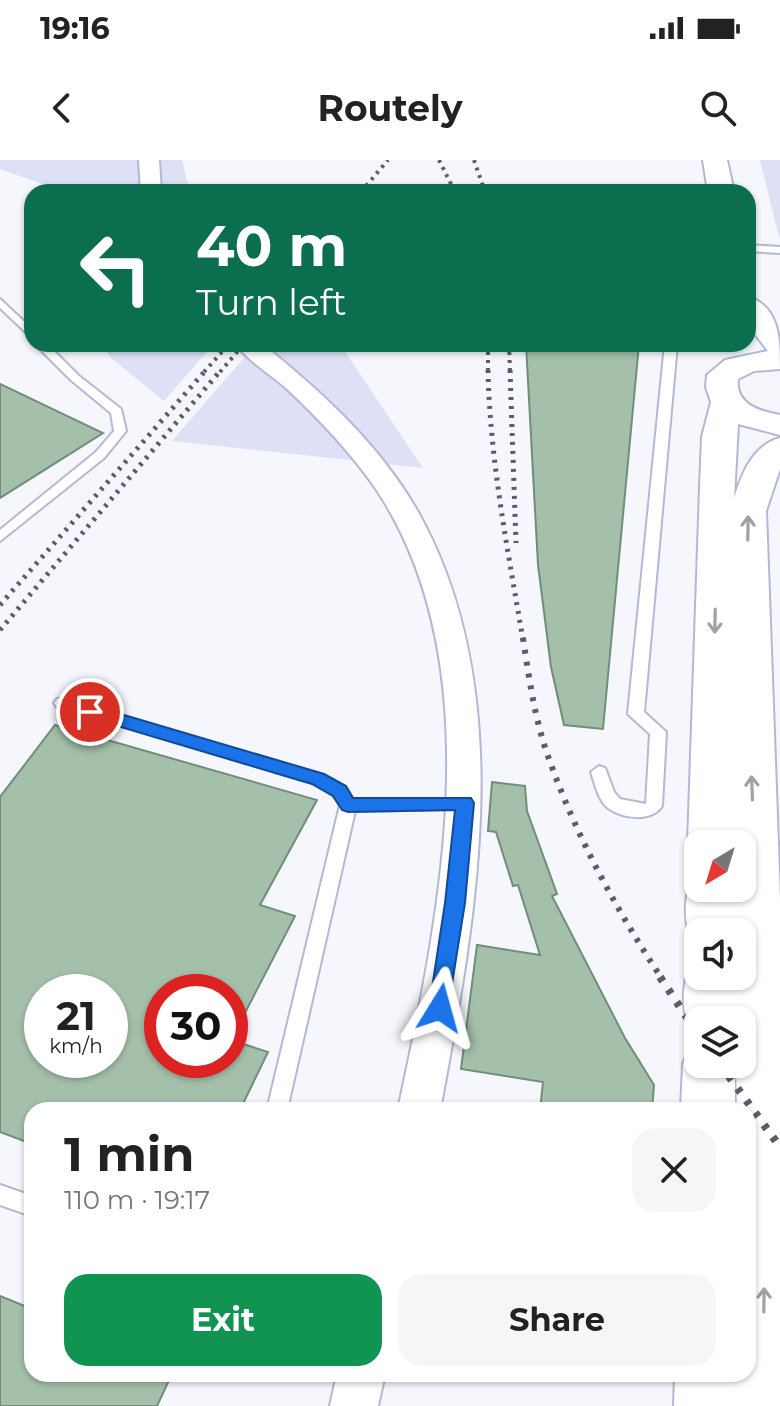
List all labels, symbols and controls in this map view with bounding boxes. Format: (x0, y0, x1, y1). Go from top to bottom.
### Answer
text: 19:16 (40, 10, 110, 47)
icon: back (40, 86, 84, 130)
text: Routely (318, 86, 462, 130)
icon: search (696, 86, 740, 130)
text: 40 m (196, 212, 347, 280)
icon: left (64, 216, 168, 320)
text: Turn left (196, 280, 347, 324)
one-way arrow (740, 515, 756, 542)
one-way arrow (707, 607, 723, 634)
pin (56, 678, 124, 746)
icon: arrive (68, 690, 112, 734)
one-way arrow (745, 775, 760, 802)
north arrow (684, 830, 756, 902)
map controls (684, 830, 756, 1078)
button: sound (684, 918, 756, 990)
position arrow (398, 966, 482, 1050)
speed limit sign: 30 (144, 974, 248, 1078)
text: 21 (56, 991, 96, 1040)
button: layers (684, 1006, 756, 1078)
text: km/h (49, 1034, 103, 1058)
text: 1 min (64, 1125, 194, 1183)
button: close (632, 1128, 716, 1212)
text: 110 m · 19:17 (64, 1184, 210, 1216)
button: Exit (64, 1274, 382, 1366)
button: Share (398, 1274, 716, 1366)
one-way arrow (756, 1287, 772, 1314)

